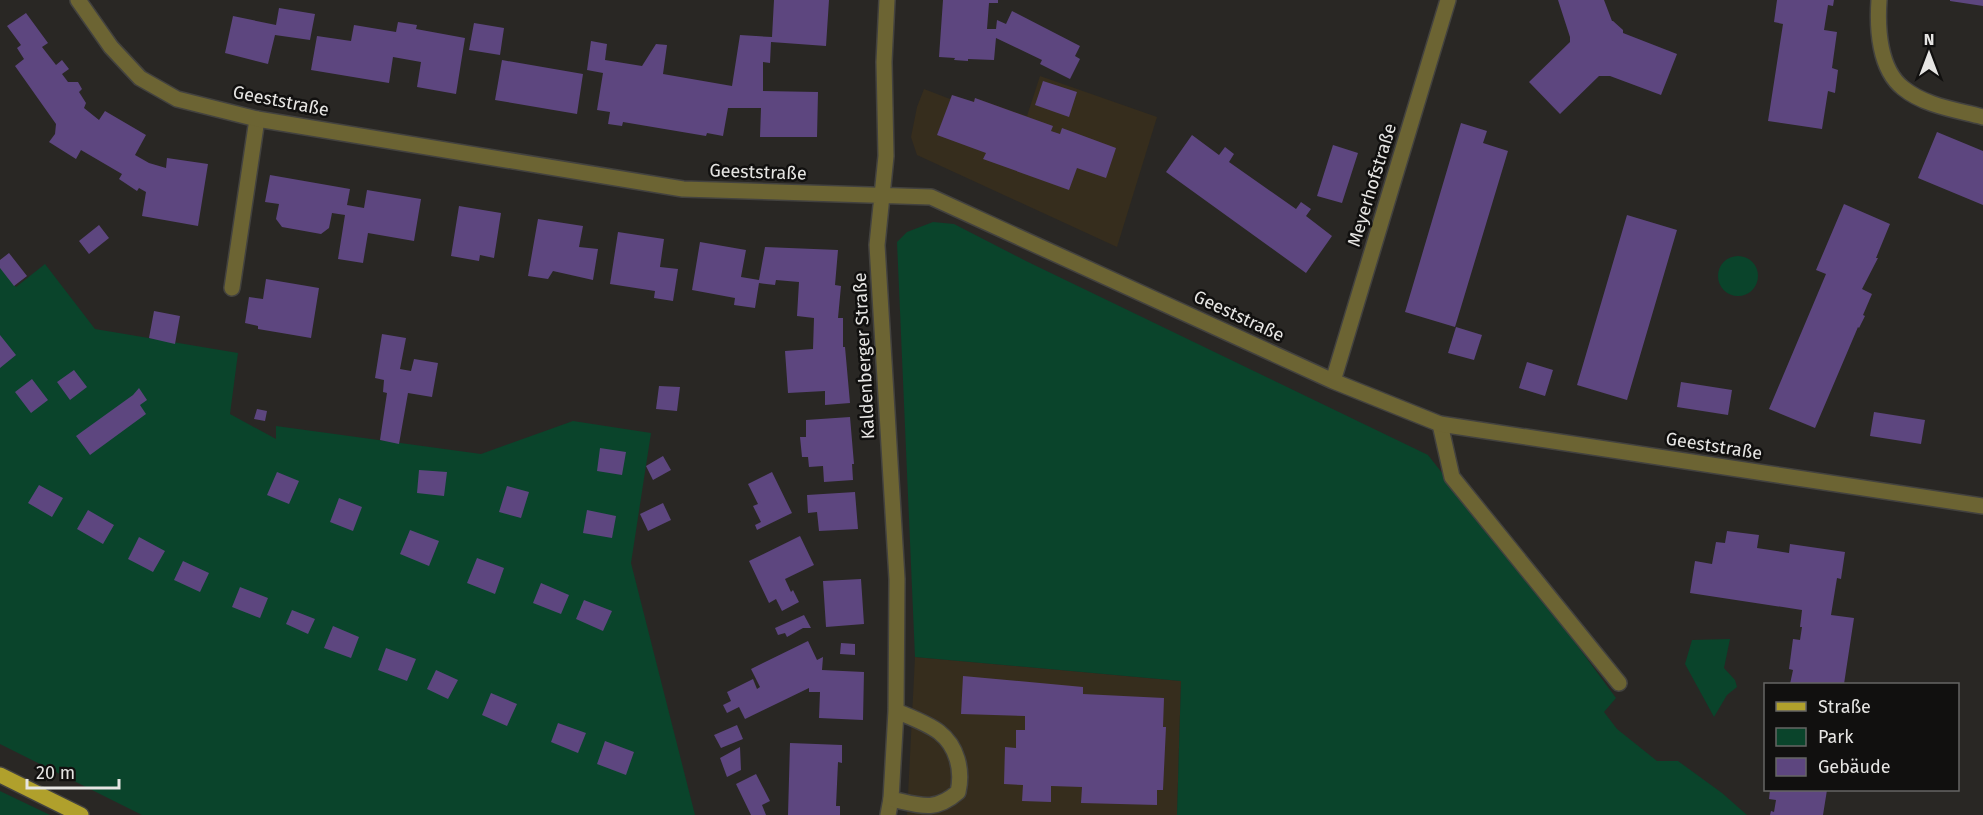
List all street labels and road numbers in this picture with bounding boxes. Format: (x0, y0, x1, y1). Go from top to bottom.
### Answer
street label: Geeststraße (231, 81, 331, 121)
street label: Meyerhofstraße (1343, 121, 1401, 249)
street label: Geeststraße (709, 159, 807, 185)
street label: Kaldenberger Straße (849, 272, 879, 440)
street label: Geeststraße (1190, 285, 1288, 347)
street label: Geeststraße (1664, 428, 1764, 464)

